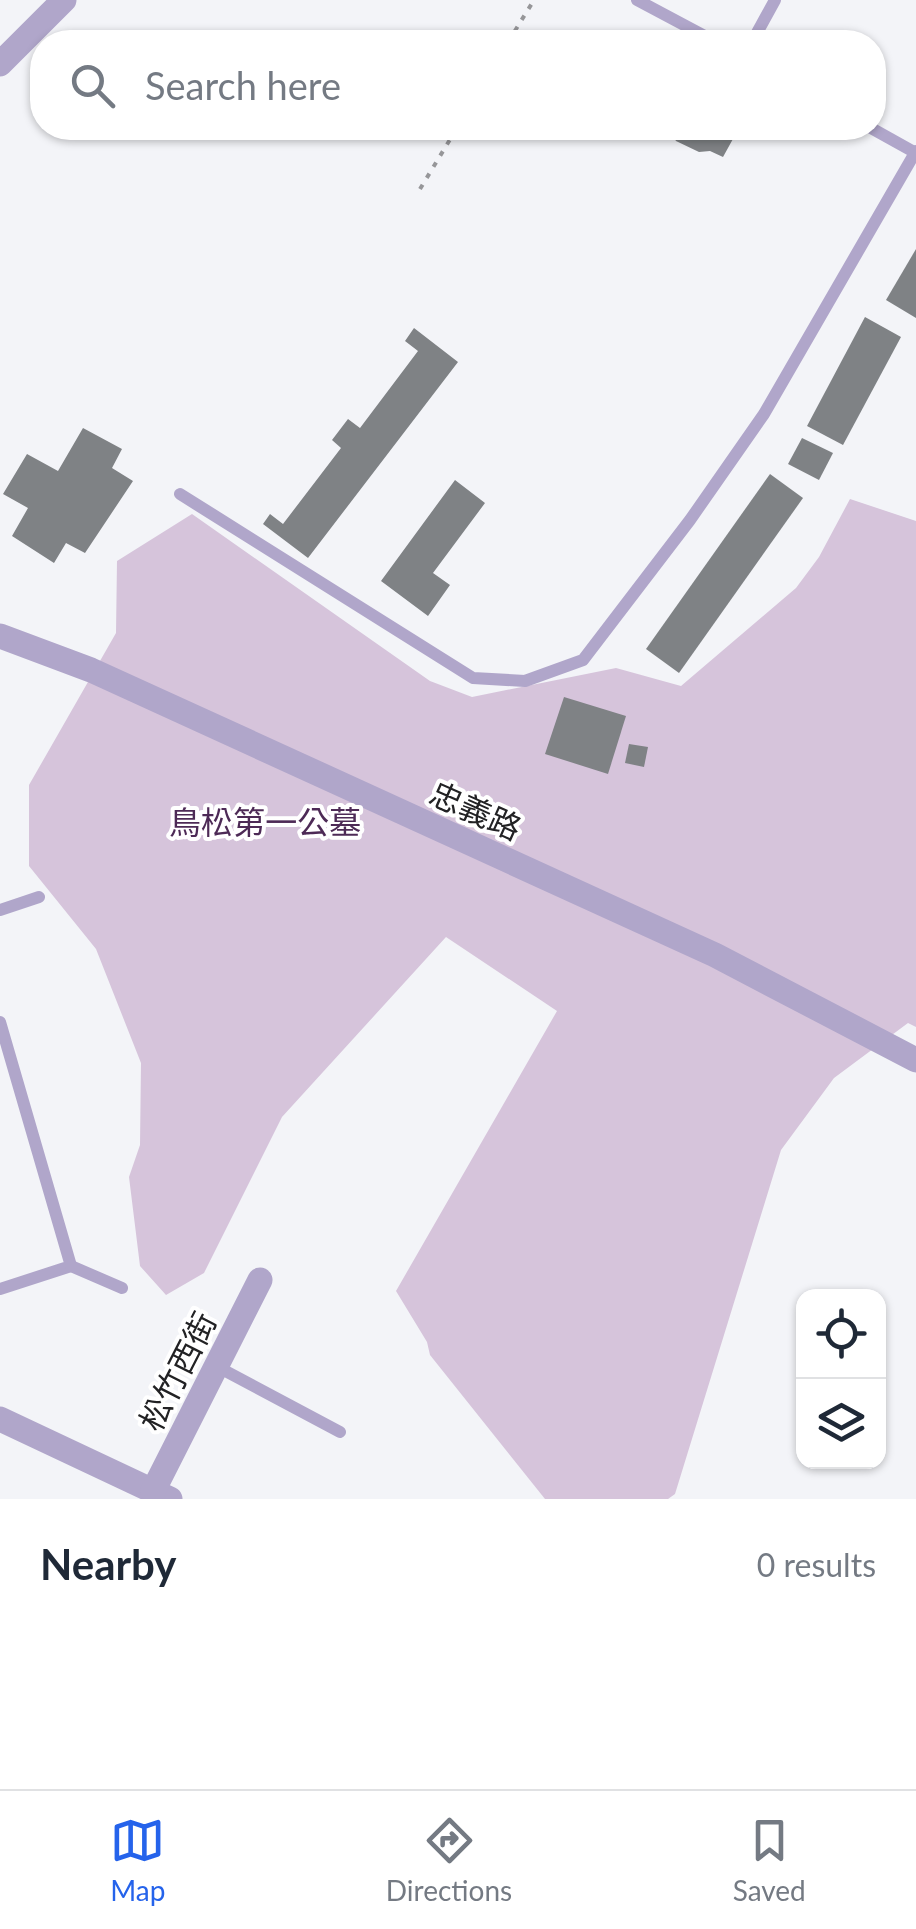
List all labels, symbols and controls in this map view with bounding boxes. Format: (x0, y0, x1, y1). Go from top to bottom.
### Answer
search box (30, 30, 886, 140)
icon: search (65, 58, 120, 113)
text: Search here (145, 62, 341, 108)
street label: 忠義路 (424, 773, 528, 847)
park label: 鳥松第一公墓 (169, 802, 361, 841)
map controls (796, 1289, 886, 1469)
button: locate (796, 1289, 886, 1379)
street label: 松竹西街 (131, 1305, 223, 1437)
button: layers (796, 1379, 886, 1469)
text: Nearby (40, 1539, 177, 1589)
text: 0 results (757, 1545, 876, 1584)
tab: Map (110, 1813, 165, 1907)
tab: Directions (386, 1813, 512, 1907)
tab: Saved (733, 1813, 806, 1907)

